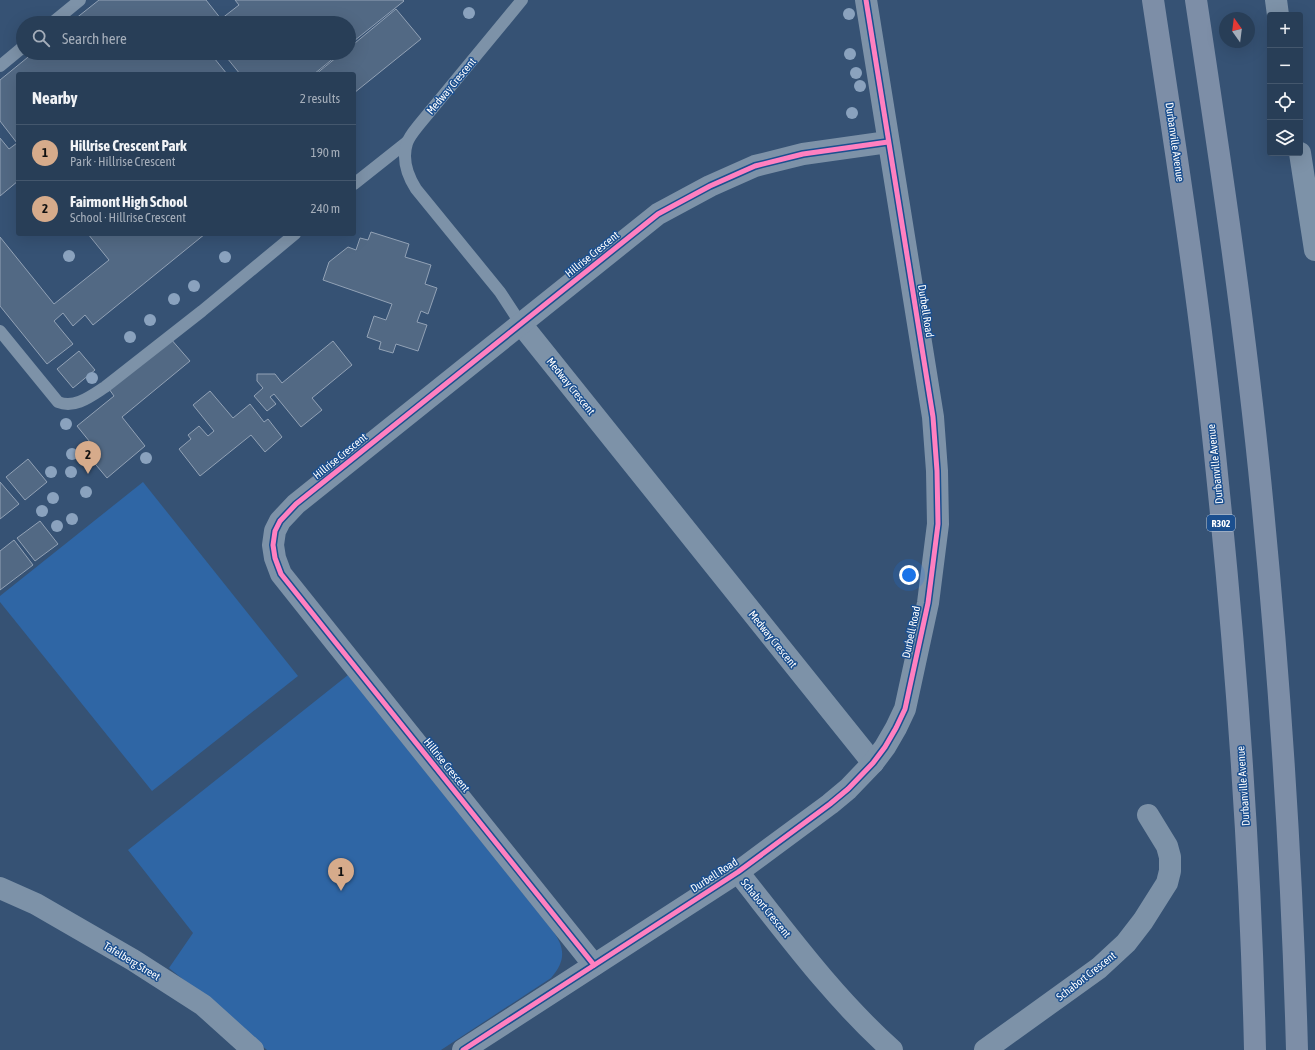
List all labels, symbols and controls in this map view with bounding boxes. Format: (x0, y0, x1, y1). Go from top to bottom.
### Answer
north arrow (1219, 12, 1255, 48)
map controls (1267, 12, 1303, 156)
button: + (1267, 12, 1303, 48)
search box (16, 16, 356, 60)
icon: search (30, 27, 52, 49)
text: Search here (62, 30, 127, 47)
button: − (1267, 48, 1303, 84)
street label: Medway Crescent (424, 55, 478, 117)
button: locate (1267, 84, 1303, 120)
text: Nearby (32, 88, 78, 108)
text: 2 results (300, 91, 340, 106)
street label: Durbanville Avenue (1163, 101, 1187, 183)
button: layers (1267, 120, 1303, 156)
text: Hillrise Crescent Park (70, 137, 187, 154)
text: 1 (42, 145, 48, 160)
text: 190 m (311, 145, 340, 160)
text: Park · Hillrise Crescent (70, 154, 176, 169)
text: Fairmont High School (70, 193, 187, 210)
text: 2 (42, 201, 48, 216)
text: 240 m (311, 201, 340, 216)
text: School · Hillrise Crescent (70, 210, 186, 225)
street label: Hillrise Crescent (563, 229, 621, 279)
street label: Durbell Road (916, 284, 936, 338)
street label: Medway Crescent (544, 355, 598, 417)
street label: Durbanville Avenue (1205, 424, 1225, 504)
street label: Hillrise Crescent (311, 431, 369, 481)
pin: 2 (75, 441, 101, 474)
road number: R302 (1207, 515, 1235, 531)
your location (899, 565, 919, 585)
street label: Durbell Road (900, 605, 922, 659)
street label: Medway Crescent (746, 608, 800, 670)
street label: Hillrise Crescent (422, 736, 472, 794)
street label: Durbanville Avenue (1234, 746, 1252, 826)
street label: Durbell Road (688, 855, 740, 895)
pin: 1 (328, 858, 354, 891)
street label: Schabort Crescent (739, 876, 793, 940)
street label: Tafelberg Street (102, 939, 162, 983)
street label: Schabort Crescent (1054, 949, 1118, 1003)

